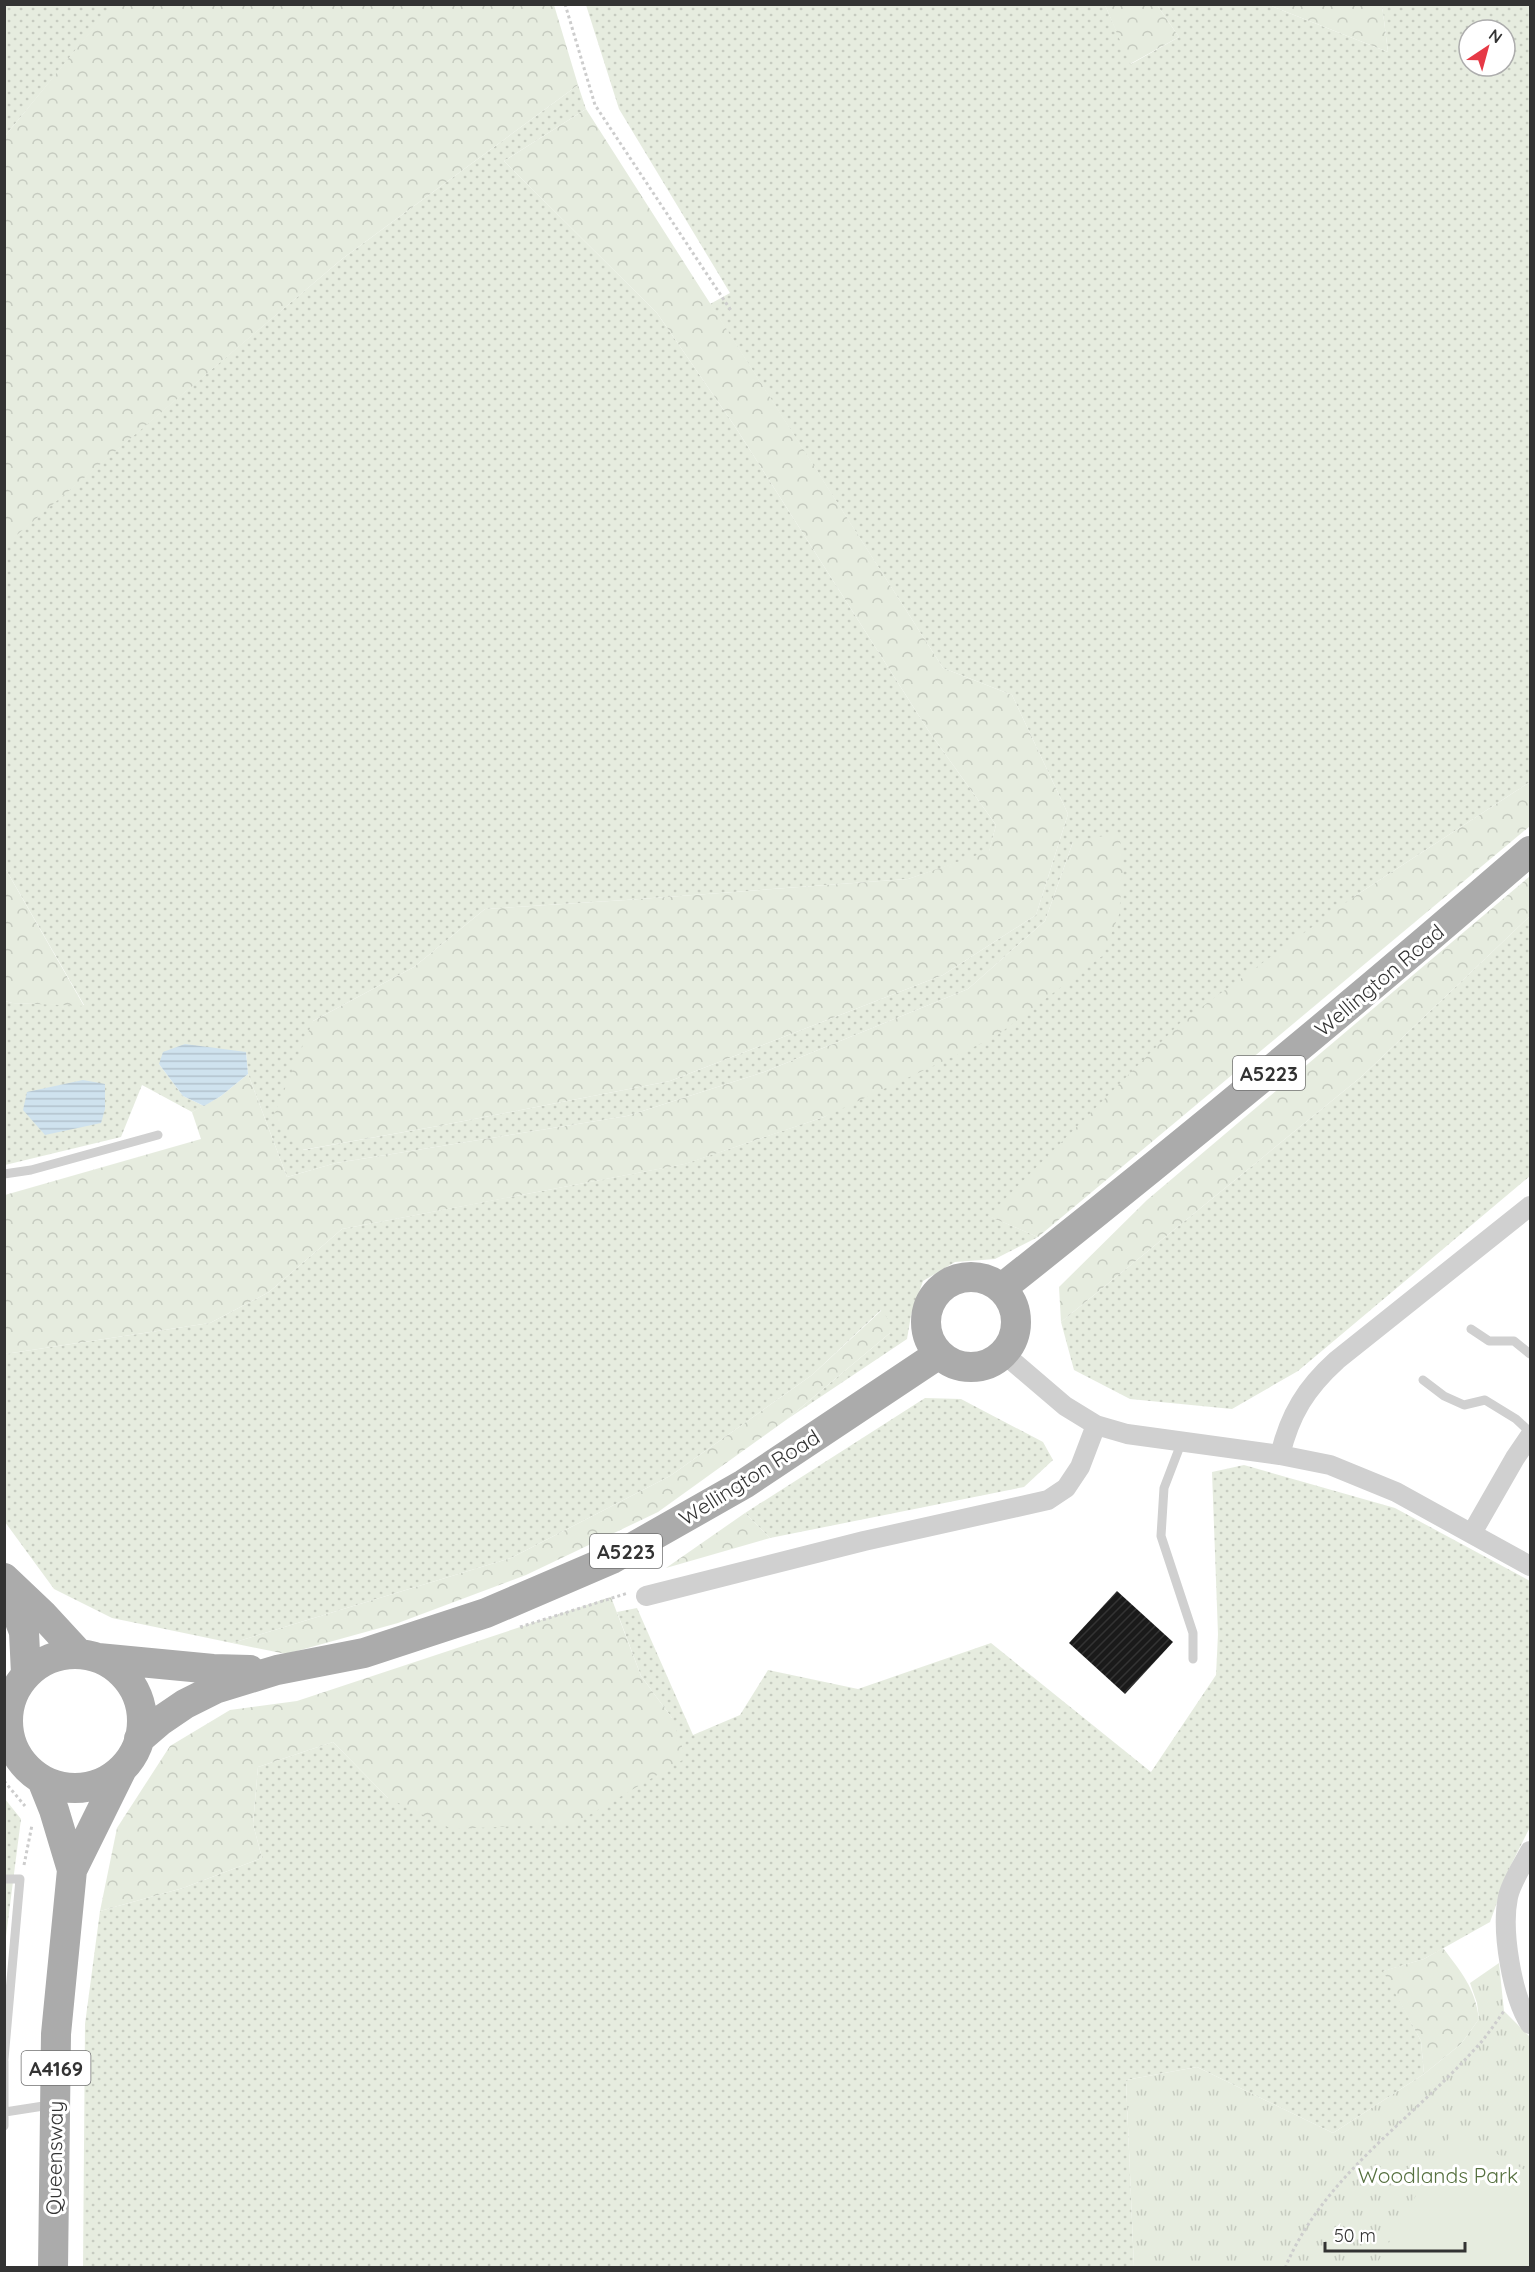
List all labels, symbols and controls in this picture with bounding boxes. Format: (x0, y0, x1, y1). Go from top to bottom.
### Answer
north arrow (1457, 18, 1517, 78)
text: N (1485, 24, 1506, 47)
street label: Wellington Road (1309, 918, 1449, 1042)
road number: A5223 (1233, 1056, 1305, 1090)
street label: Wellington Road (674, 1423, 824, 1531)
road number: A5223 (590, 1534, 662, 1568)
road number: A4169 (22, 2051, 90, 2085)
street label: Queensway (40, 2101, 68, 2215)
park label: Woodlands Park (1358, 2162, 1518, 2188)
scale bar (1325, 2215, 1464, 2253)
text: 50 m (1334, 2224, 1376, 2247)

